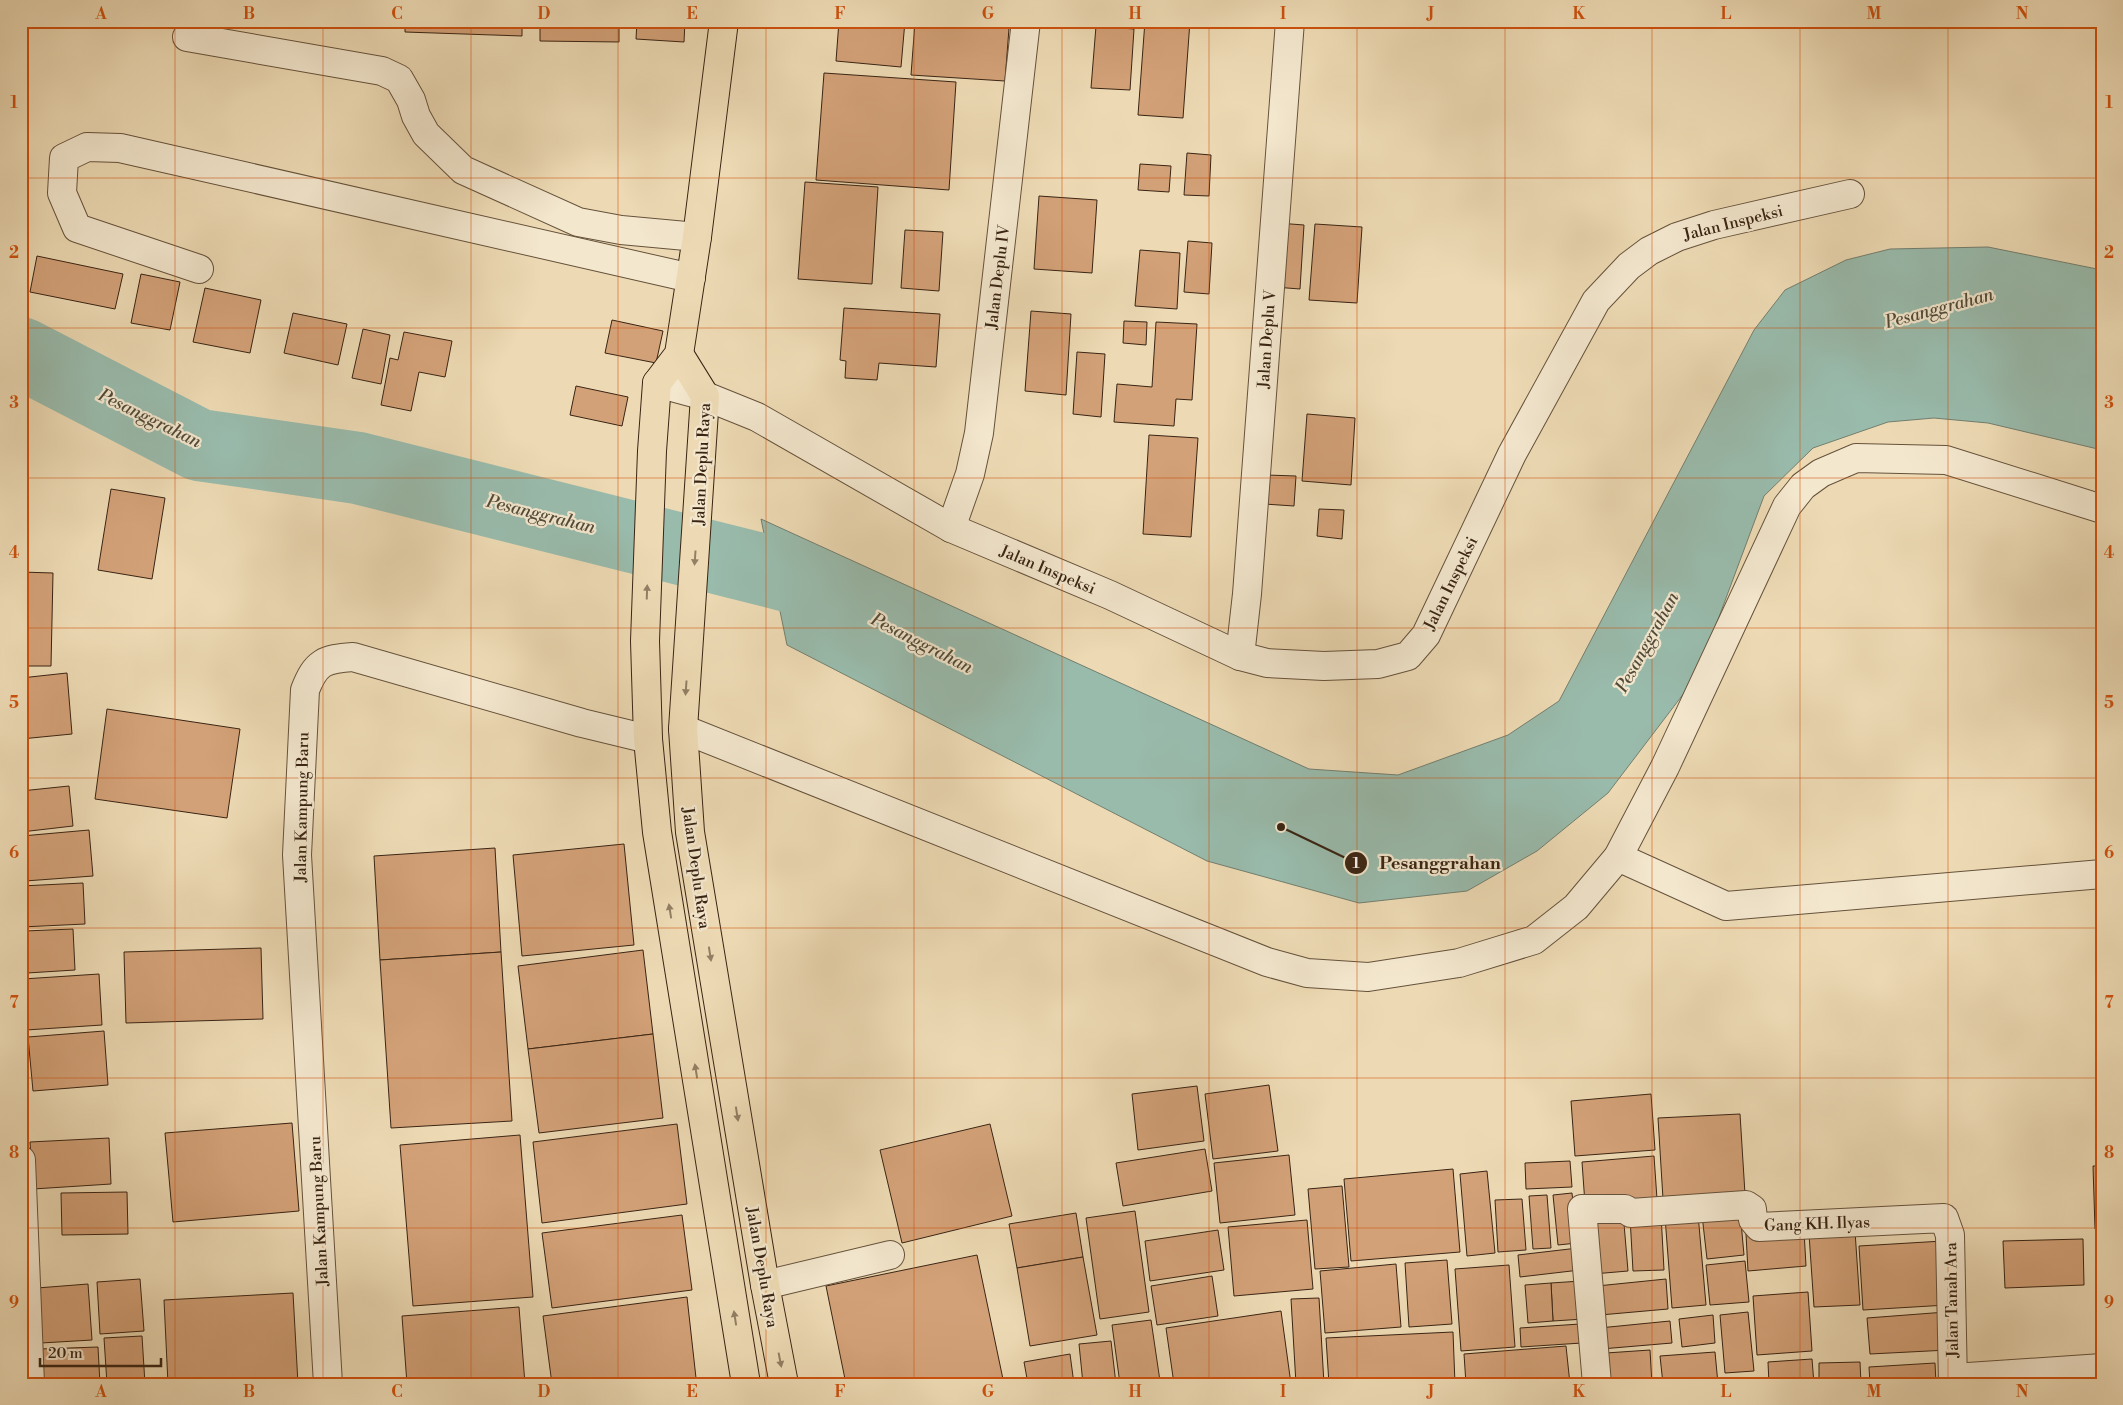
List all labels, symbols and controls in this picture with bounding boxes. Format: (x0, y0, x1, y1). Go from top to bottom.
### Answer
text: A (94, 4, 107, 24)
text: B (243, 4, 255, 24)
text: C (391, 4, 403, 24)
text: D (538, 4, 551, 24)
text: E (686, 4, 698, 24)
text: F (834, 4, 846, 24)
text: G (982, 4, 995, 24)
text: H (1128, 4, 1142, 24)
text: I (1280, 4, 1286, 24)
text: J (1426, 4, 1434, 24)
text: K (1573, 4, 1587, 24)
text: L (1721, 4, 1732, 24)
text: M (1867, 4, 1882, 24)
text: N (2016, 4, 2029, 24)
text: 1 (10, 93, 18, 113)
text: 1 (2105, 93, 2113, 113)
street label: Jalan Inspeksi (1680, 201, 1785, 245)
street label: Jalan Deplu IV (982, 223, 1014, 331)
text: 2 (9, 243, 19, 263)
text: 2 (2104, 243, 2114, 263)
water label: Pesanggrahan (1881, 283, 1997, 334)
street label: Jalan Deplu V (1254, 288, 1280, 390)
water label: Pesanggrahan (94, 383, 206, 454)
text: 3 (9, 393, 19, 413)
text: 3 (2104, 393, 2114, 413)
street label: Jalan Deplu Raya (689, 401, 715, 527)
water label: Pesanggrahan (483, 490, 599, 539)
street label: Jalan Inspeksi (1419, 533, 1482, 634)
street label: Jalan Inspeksi (996, 540, 1098, 599)
text: 4 (9, 543, 20, 563)
text: 4 (2104, 543, 2115, 563)
one-way arrow (691, 551, 699, 567)
one-way arrow (643, 584, 651, 600)
water label: Pesanggrahan (1610, 587, 1685, 697)
water label: Pesanggrahan (866, 607, 977, 679)
one-way arrow (682, 681, 690, 697)
text: 5 (9, 693, 19, 713)
text: 5 (2104, 693, 2114, 713)
street label: Jalan Kampung Baru (291, 732, 313, 883)
street label: Jalan Deplu Raya (677, 805, 715, 931)
text: 6 (9, 843, 19, 863)
text: 6 (2104, 843, 2114, 863)
callout: Pesanggrahan (1344, 846, 1510, 879)
text: Pesanggrahan (1379, 852, 1501, 875)
text: 1 (1352, 854, 1360, 873)
one-way arrow (666, 903, 674, 919)
one-way arrow (707, 946, 715, 962)
text: 7 (9, 993, 19, 1013)
text: 7 (2104, 993, 2114, 1013)
one-way arrow (691, 1063, 699, 1079)
one-way arrow (733, 1107, 741, 1123)
street label: Jalan Kampung Baru (305, 1135, 333, 1287)
text: 8 (9, 1143, 19, 1163)
text: 8 (2104, 1143, 2114, 1163)
street label: Jalan Deplu Raya (741, 1204, 783, 1330)
street label: Gang KH. Ilyas (1764, 1212, 1870, 1236)
street label: Jalan Tanah Ara (1941, 1241, 1963, 1359)
text: 9 (9, 1293, 19, 1313)
text: 9 (2104, 1293, 2114, 1313)
one-way arrow (731, 1310, 739, 1326)
scale bar (40, 1335, 161, 1367)
text: 20 m (48, 1344, 83, 1363)
one-way arrow (776, 1353, 784, 1369)
text: A (94, 1382, 107, 1402)
text: B (243, 1382, 255, 1402)
text: C (391, 1382, 403, 1402)
text: D (538, 1382, 551, 1402)
text: E (686, 1382, 698, 1402)
text: F (834, 1382, 846, 1402)
text: G (982, 1382, 995, 1402)
text: H (1128, 1382, 1142, 1402)
text: I (1280, 1382, 1286, 1402)
text: J (1426, 1382, 1434, 1402)
text: K (1573, 1382, 1587, 1402)
text: L (1721, 1382, 1732, 1402)
text: M (1867, 1382, 1882, 1402)
text: N (2016, 1382, 2029, 1402)

